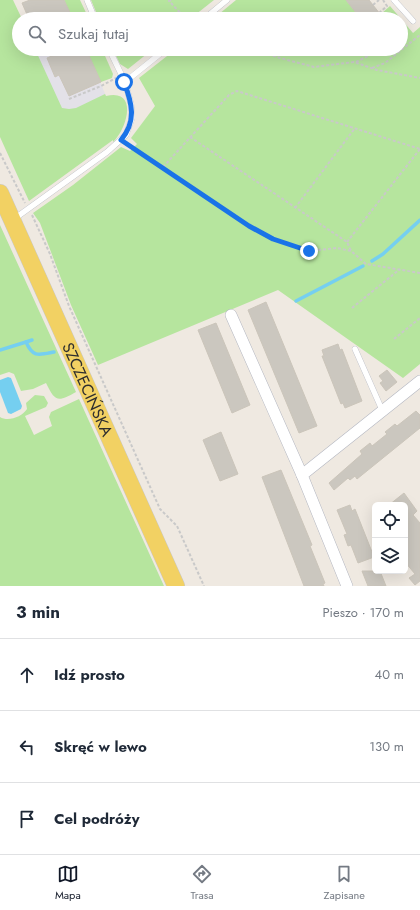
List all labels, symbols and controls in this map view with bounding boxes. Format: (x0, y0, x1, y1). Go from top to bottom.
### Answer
search box (12, 12, 408, 56)
icon: search (26, 23, 48, 45)
text: Szukaj tutaj (58, 23, 129, 45)
route start (115, 73, 133, 91)
route end (300, 242, 318, 260)
street label: SZCZECIŃSKA (57, 339, 119, 440)
map controls (372, 502, 408, 574)
button: locate (372, 502, 408, 538)
button: layers (372, 538, 408, 574)
text: 3 min (16, 600, 60, 624)
text: Pieszo · 170 m (322, 603, 404, 622)
icon: ahead (16, 664, 38, 686)
text: Idź prosto (54, 664, 125, 686)
text: 40 m (375, 665, 404, 684)
icon: left (16, 736, 38, 758)
text: Skręć w lewo (54, 736, 147, 758)
text: 130 m (369, 737, 404, 756)
icon: arrive (16, 808, 38, 830)
text: Cel podróży (54, 808, 139, 830)
tab: Mapa (55, 863, 81, 903)
tab: Trasa (191, 863, 214, 903)
tab: Zapisane (323, 863, 365, 903)

